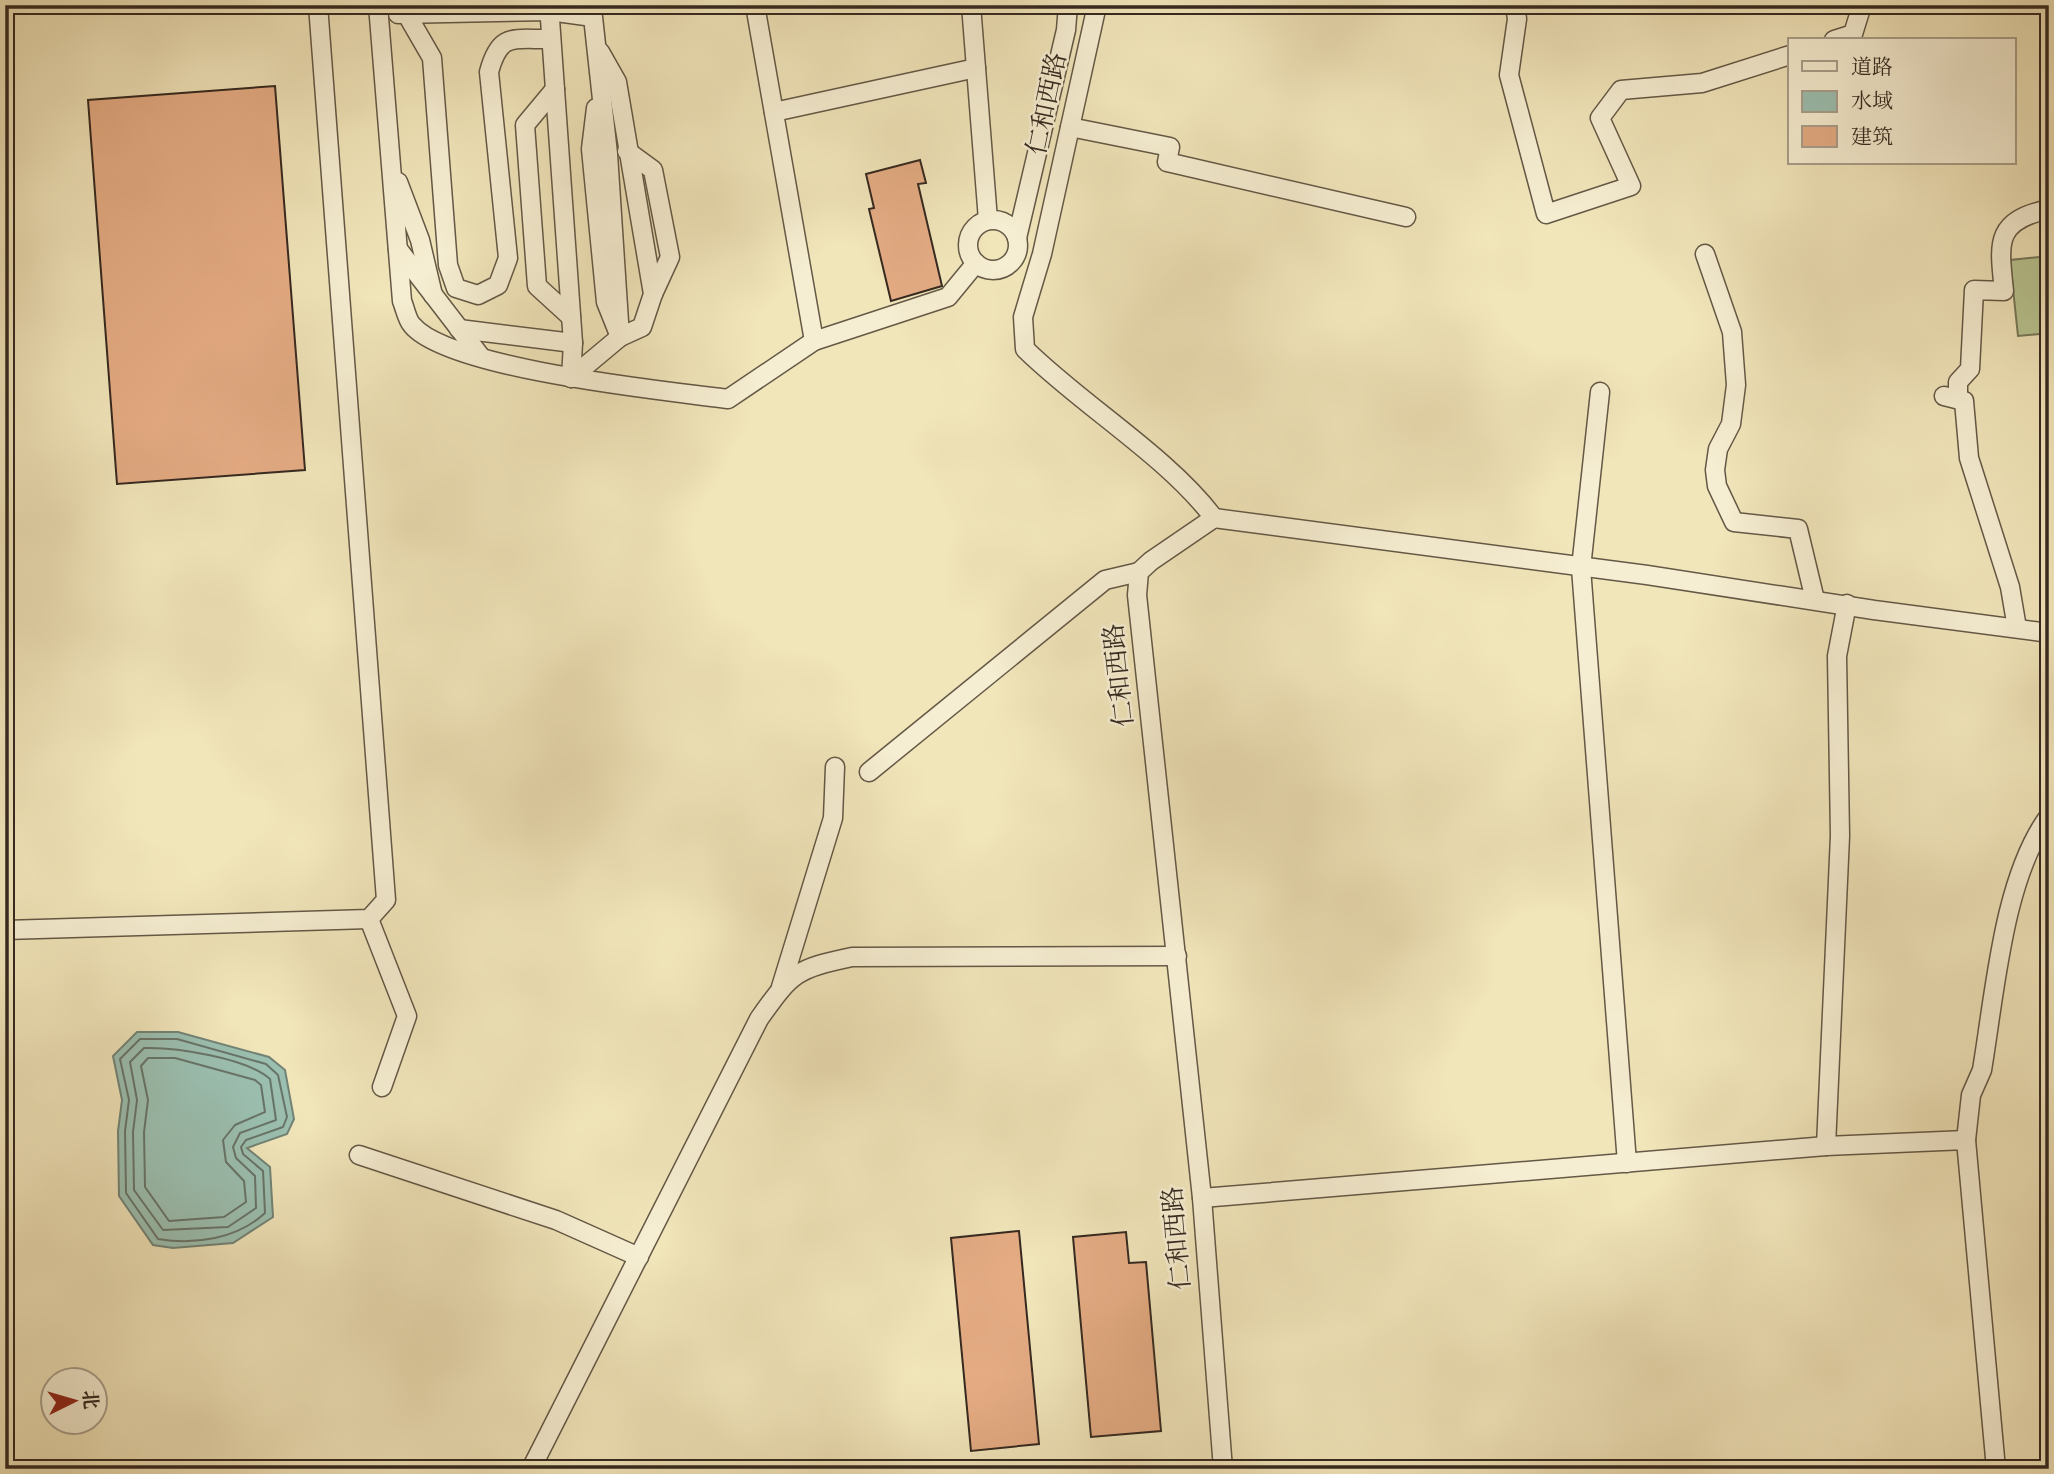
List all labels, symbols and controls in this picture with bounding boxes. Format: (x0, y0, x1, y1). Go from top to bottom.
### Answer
legend (1788, 38, 2016, 164)
street label: 仁和西路 (1020, 49, 1076, 159)
text: 道路 (1851, 54, 1893, 83)
text: 水域 (1851, 88, 1893, 117)
text: 建筑 (1851, 124, 1893, 153)
street label: 仁和西路 (1097, 621, 1143, 729)
street label: 仁和西路 (1156, 1185, 1200, 1291)
north arrow (38, 1366, 108, 1436)
text: 北 (75, 1389, 103, 1410)

